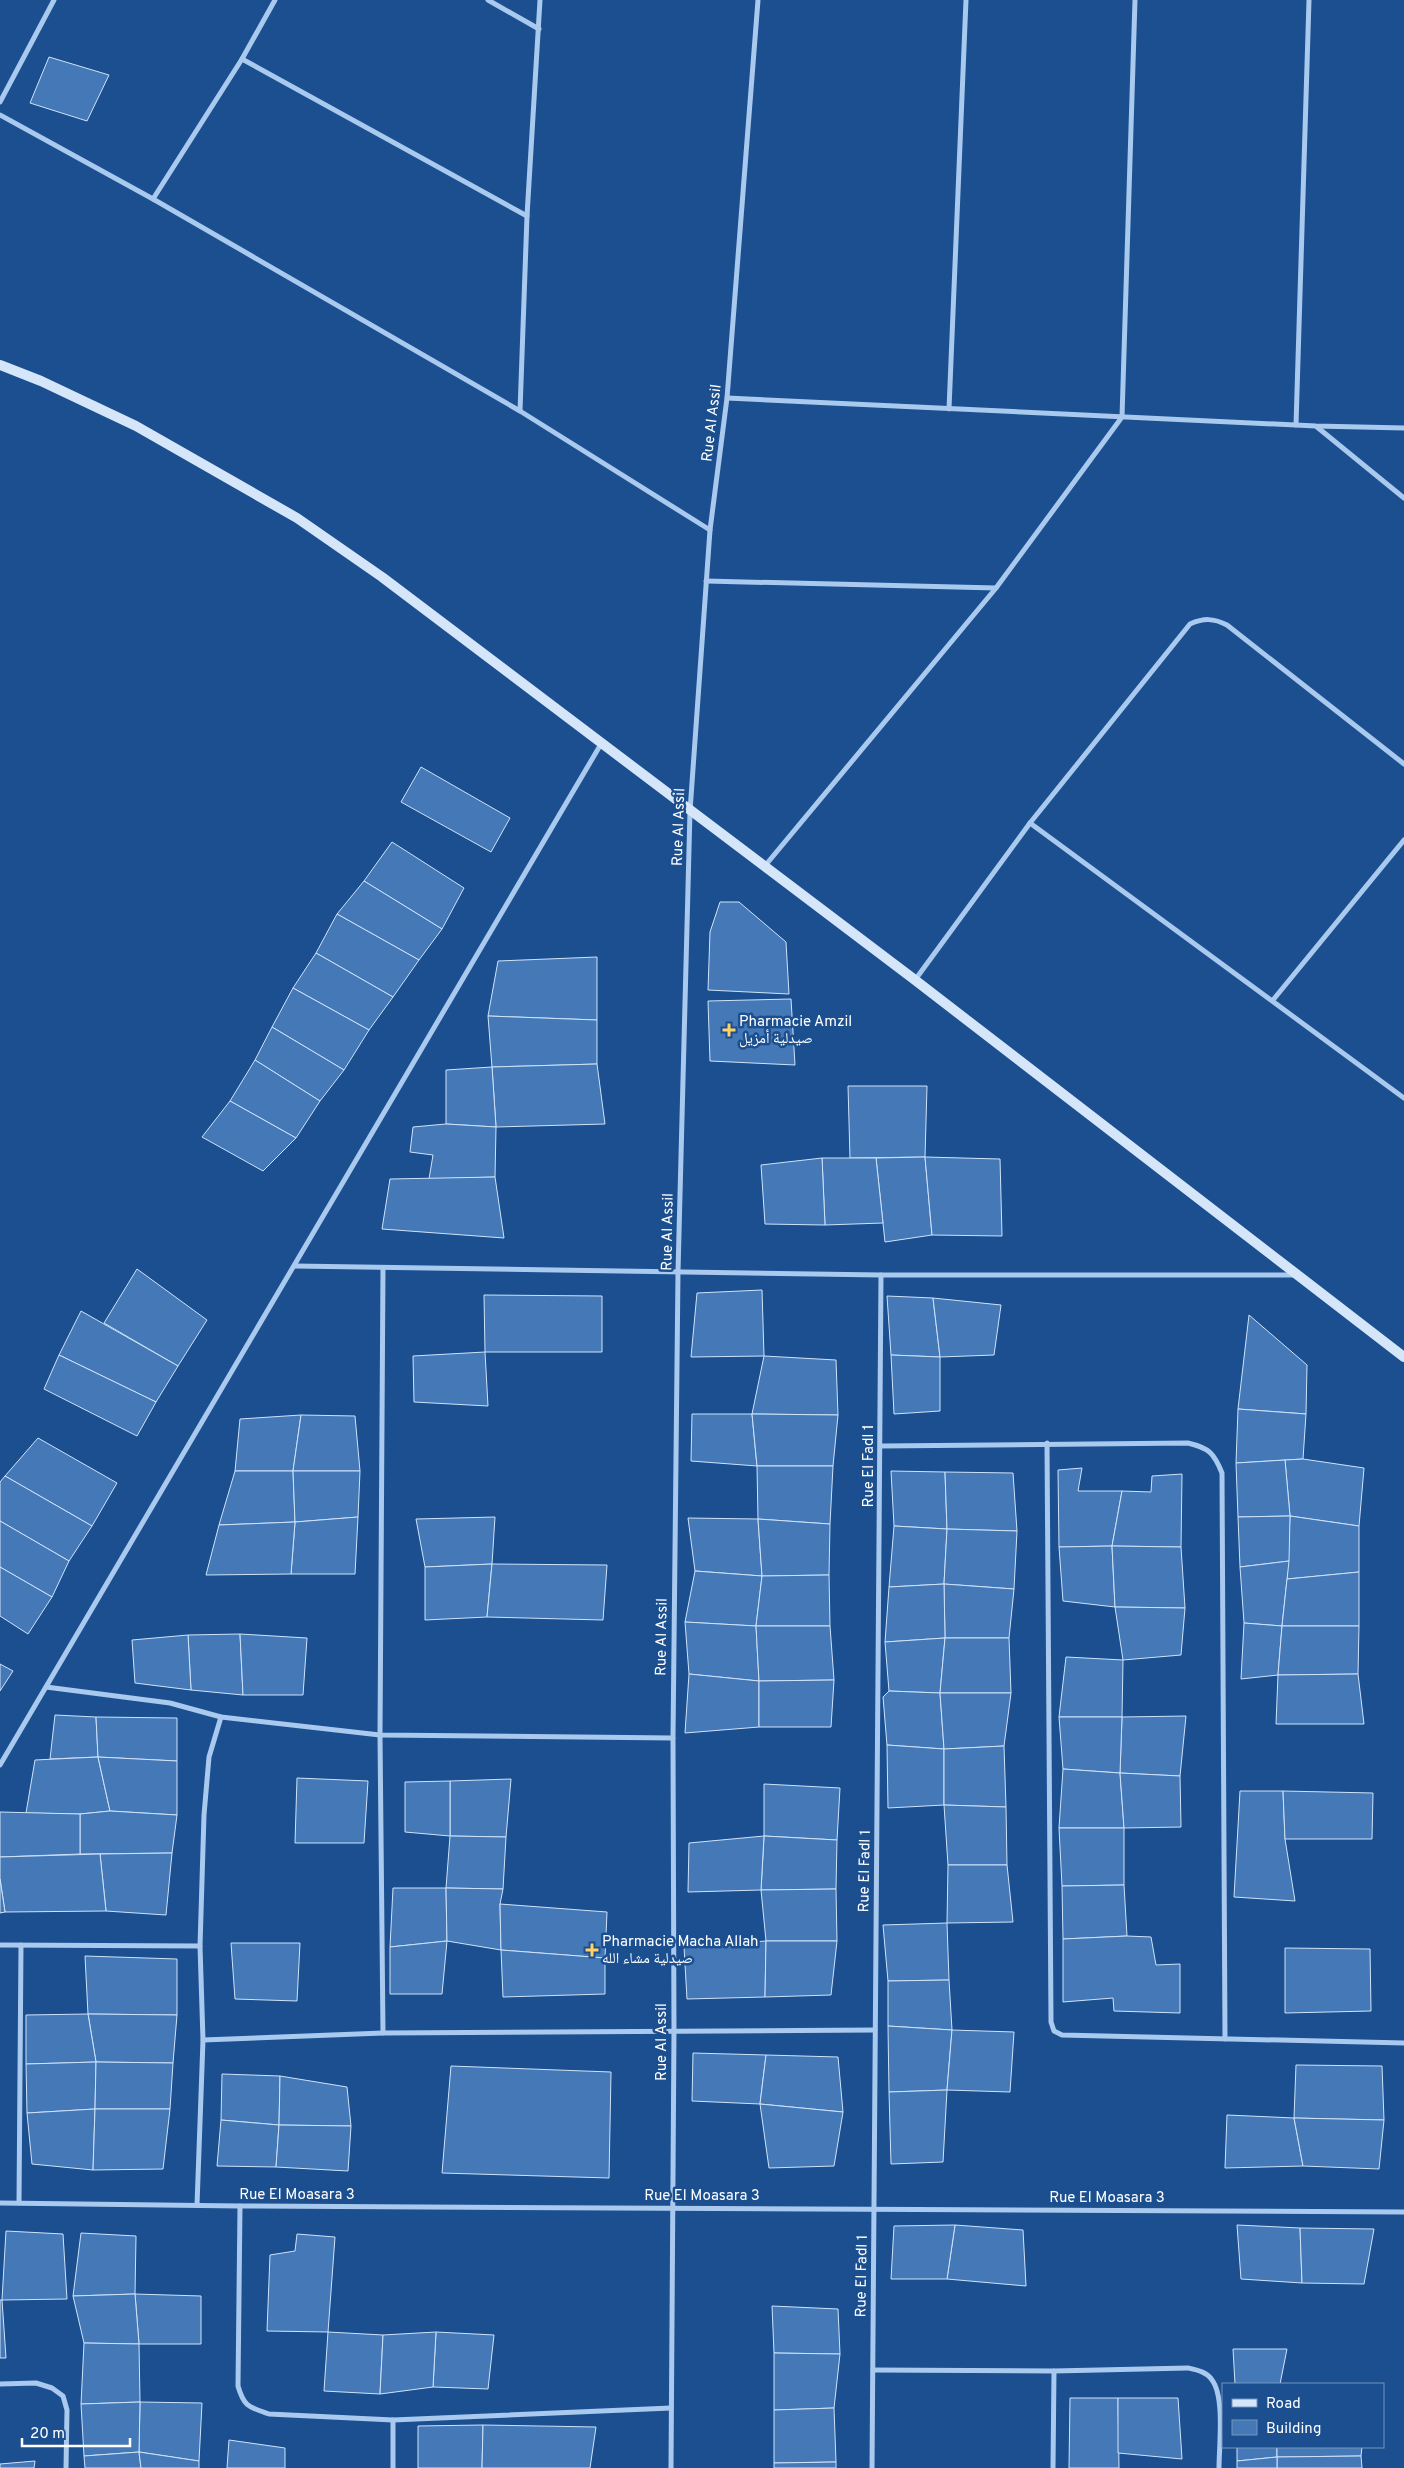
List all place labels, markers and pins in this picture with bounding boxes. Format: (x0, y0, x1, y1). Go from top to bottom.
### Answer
place label: Pharmacie Amzil صيدلية أمزيل (739, 1013, 852, 1049)
marker: Pharmacie Amzil صيدلية أمزيل (723, 1024, 735, 1036)
place label: Pharmacie Macha Allah صيدلية مشاء الله (602, 1933, 759, 1969)
marker: Pharmacie Macha Allah صيدلية مشاء الله (586, 1944, 598, 1956)

